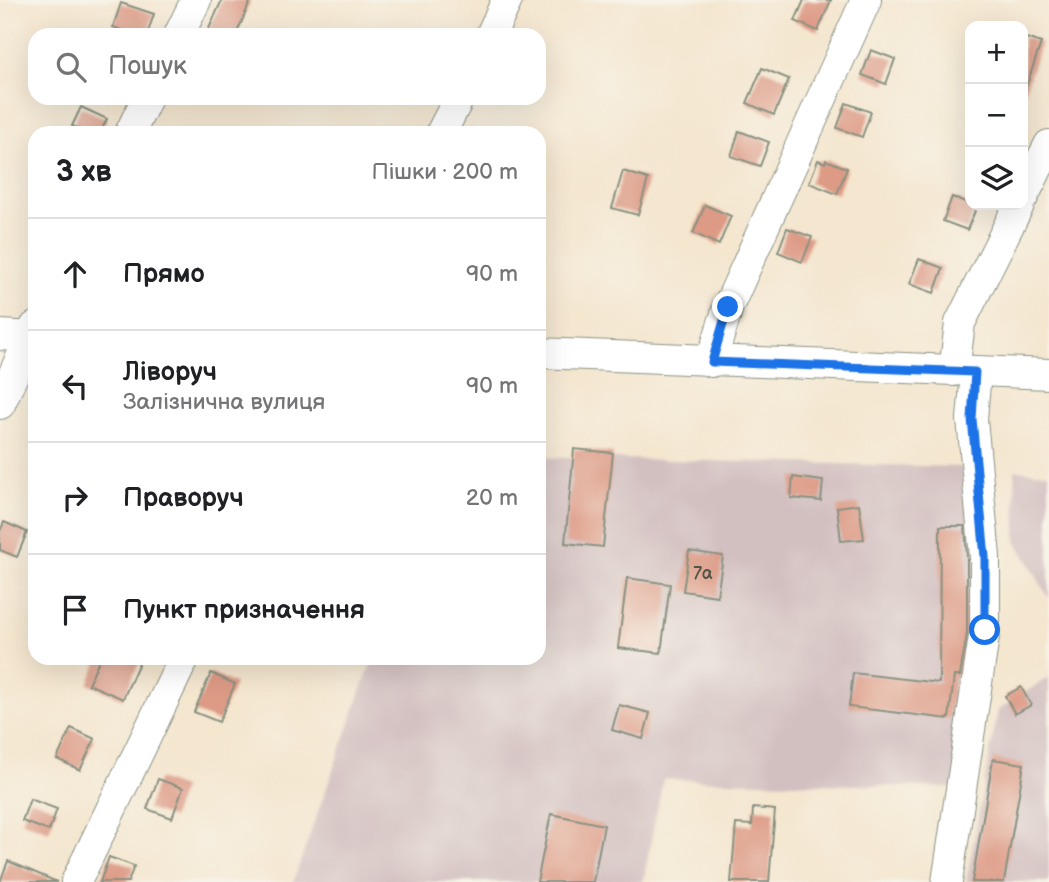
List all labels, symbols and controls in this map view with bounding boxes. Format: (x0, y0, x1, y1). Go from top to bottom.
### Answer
map controls (965, 21, 1028, 210)
button: + (965, 21, 1028, 84)
search box (28, 28, 546, 105)
icon: search (52, 48, 90, 86)
text: Пошук (108, 51, 187, 82)
button: − (965, 84, 1028, 147)
button: layers (965, 147, 1028, 210)
text: 3 хв (56, 154, 112, 190)
text: Пішки · 200 m (371, 158, 518, 186)
icon: ahead (56, 255, 94, 293)
text: Прямо (123, 259, 205, 290)
text: 90 m (466, 260, 518, 288)
route end (712, 291, 743, 322)
text: Ліворуч (123, 357, 217, 388)
icon: left (56, 367, 94, 405)
text: 90 m (466, 372, 518, 400)
text: Залізнична вулиця (123, 388, 325, 416)
icon: right (56, 479, 94, 517)
text: Праворуч (123, 483, 244, 514)
text: 20 m (466, 484, 518, 512)
house number: 7а (693, 563, 713, 584)
icon: arrive (56, 591, 94, 629)
text: Пункт призначення (123, 595, 365, 626)
route start (969, 614, 1000, 645)

